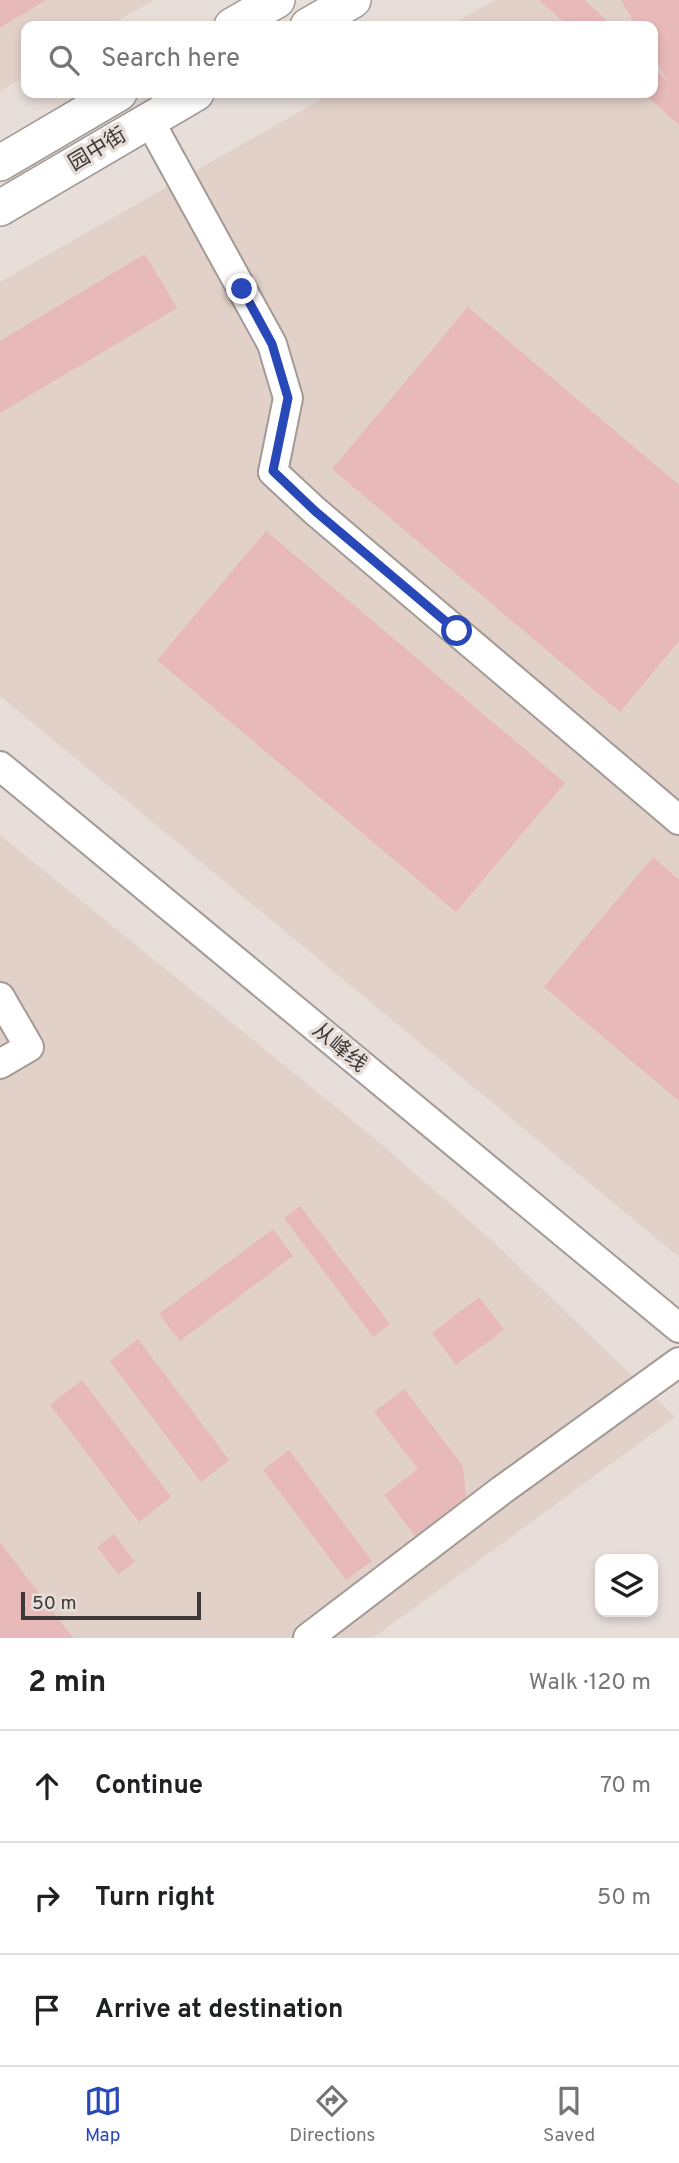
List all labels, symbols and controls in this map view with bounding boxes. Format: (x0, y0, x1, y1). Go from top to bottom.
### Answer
search box (21, 21, 658, 98)
icon: search (45, 41, 83, 79)
text: Search here (101, 43, 240, 76)
street label: 园中街 (64, 122, 132, 178)
route end (226, 273, 257, 304)
route start (441, 615, 472, 646)
street label: 从峰线 (306, 1017, 372, 1079)
map controls (595, 1554, 658, 1617)
button: layers (595, 1554, 658, 1617)
scale bar (21, 1589, 201, 1621)
text: 50 m (32, 1592, 77, 1616)
text: 2 min (28, 1665, 106, 1702)
text: Walk · 120 m (529, 1669, 651, 1698)
icon: ahead (28, 1767, 66, 1805)
text: Continue (95, 1770, 203, 1803)
text: 70 m (600, 1772, 651, 1801)
icon: right (28, 1879, 66, 1917)
text: Turn right (95, 1882, 215, 1915)
text: 50 m (597, 1884, 651, 1913)
icon: arrive (28, 1991, 66, 2029)
text: Arrive at destination (95, 1994, 343, 2027)
tab: Map (84, 2082, 122, 2148)
tab: Directions (289, 2082, 376, 2148)
tab: Saved (543, 2082, 595, 2148)

